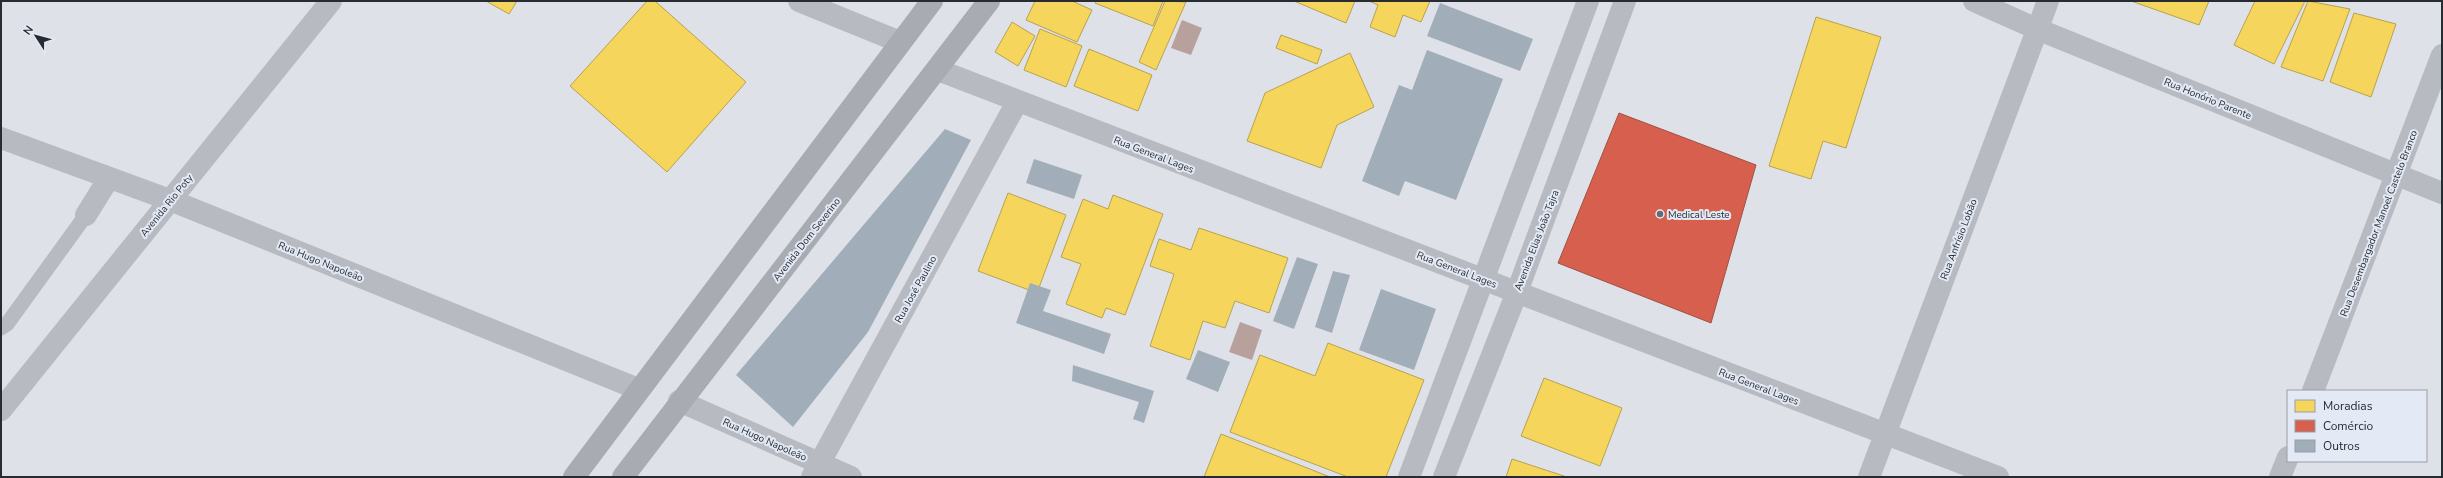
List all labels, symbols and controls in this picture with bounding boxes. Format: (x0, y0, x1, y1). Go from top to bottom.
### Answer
north arrow (16, 16, 56, 56)
text: N (20, 23, 37, 38)
street label: Rua Honório Parente (2162, 75, 2253, 123)
street label: Rua Desembargador Manoel Castelo Branco (2337, 128, 2421, 319)
street label: Rua General Lages (1112, 133, 1196, 177)
street label: Avenida Rio Poty (137, 171, 197, 240)
street label: Avenida Elias João Tajra (1511, 188, 1563, 293)
street label: Avenida Dom Severino (770, 195, 844, 284)
street label: Rua Anfrísio Lobão (1937, 197, 1981, 282)
place label: Medical Leste (1668, 208, 1730, 222)
marker: Medical Leste (1655, 209, 1665, 219)
street label: Rua Hugo Napoleão (276, 238, 366, 286)
street label: Rua General Lages (1415, 248, 1499, 292)
street label: Rua José Paulino (892, 253, 940, 326)
street label: Rua General Lages (1717, 365, 1801, 409)
legend (2287, 390, 2427, 462)
text: Moradias (2323, 398, 2373, 414)
street label: Rua Hugo Napoleão (720, 415, 809, 465)
text: Comércio (2323, 418, 2374, 434)
text: Outros (2323, 438, 2360, 454)

